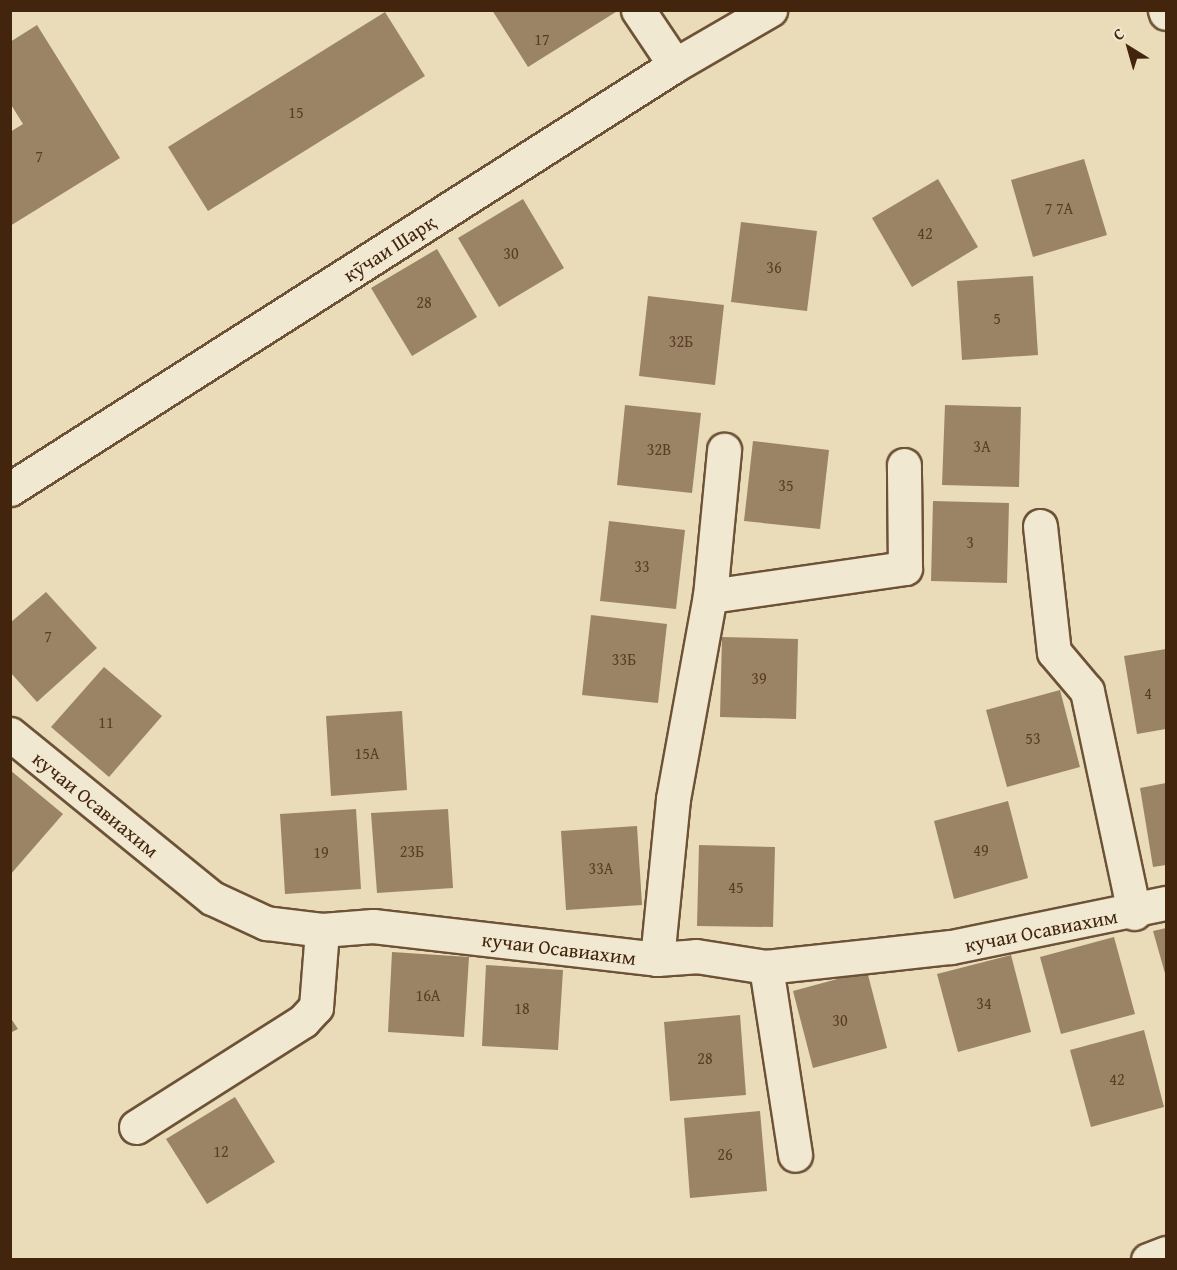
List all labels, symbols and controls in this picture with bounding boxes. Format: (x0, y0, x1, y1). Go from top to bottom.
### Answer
north arrow (1099, 18, 1159, 78)
text: С (1107, 21, 1129, 46)
house number: 17 (534, 29, 550, 49)
house number: 15 (288, 102, 304, 122)
house number: 7 (35, 146, 43, 166)
house number: 7 7А (1045, 198, 1073, 218)
street label: кӯчаи Шарқ (338, 209, 440, 287)
house number: 42 (917, 223, 933, 243)
house number: 30 (503, 243, 519, 263)
house number: 36 (766, 257, 782, 277)
house number: 28 (416, 292, 432, 312)
house number: 5 (993, 308, 1001, 328)
house number: 32Б (669, 331, 693, 351)
house number: 3А (973, 436, 991, 456)
house number: 32В (647, 439, 671, 459)
house number: 35 (778, 475, 794, 495)
house number: 3 (966, 532, 974, 552)
house number: 33 (634, 556, 650, 576)
house number: 7 (44, 626, 52, 646)
house number: 33Б (612, 649, 636, 669)
house number: 39 (751, 668, 767, 688)
house number: 4 (1144, 683, 1152, 703)
house number: 11 (98, 712, 114, 732)
house number: 53 (1025, 728, 1041, 748)
house number: 15А (354, 743, 380, 763)
street label: кучаи Осавиахим (28, 746, 164, 862)
house number: 49 (973, 840, 989, 860)
house number: 23Б (400, 841, 424, 861)
house number: 19 (313, 842, 329, 862)
house number: 33А (588, 858, 614, 878)
house number: 45 (728, 877, 744, 897)
street label: кучаи Осавиахим (963, 903, 1119, 957)
street label: кучаи Осавиахим (480, 927, 638, 969)
house number: 16А (415, 985, 441, 1005)
house number: 34 (976, 993, 992, 1013)
house number: 18 (514, 998, 530, 1018)
house number: 30 (832, 1010, 848, 1030)
house number: 28 (697, 1048, 713, 1068)
house number: 42 (1109, 1069, 1125, 1089)
house number: 12 (213, 1141, 229, 1161)
house number: 26 (717, 1144, 733, 1164)

